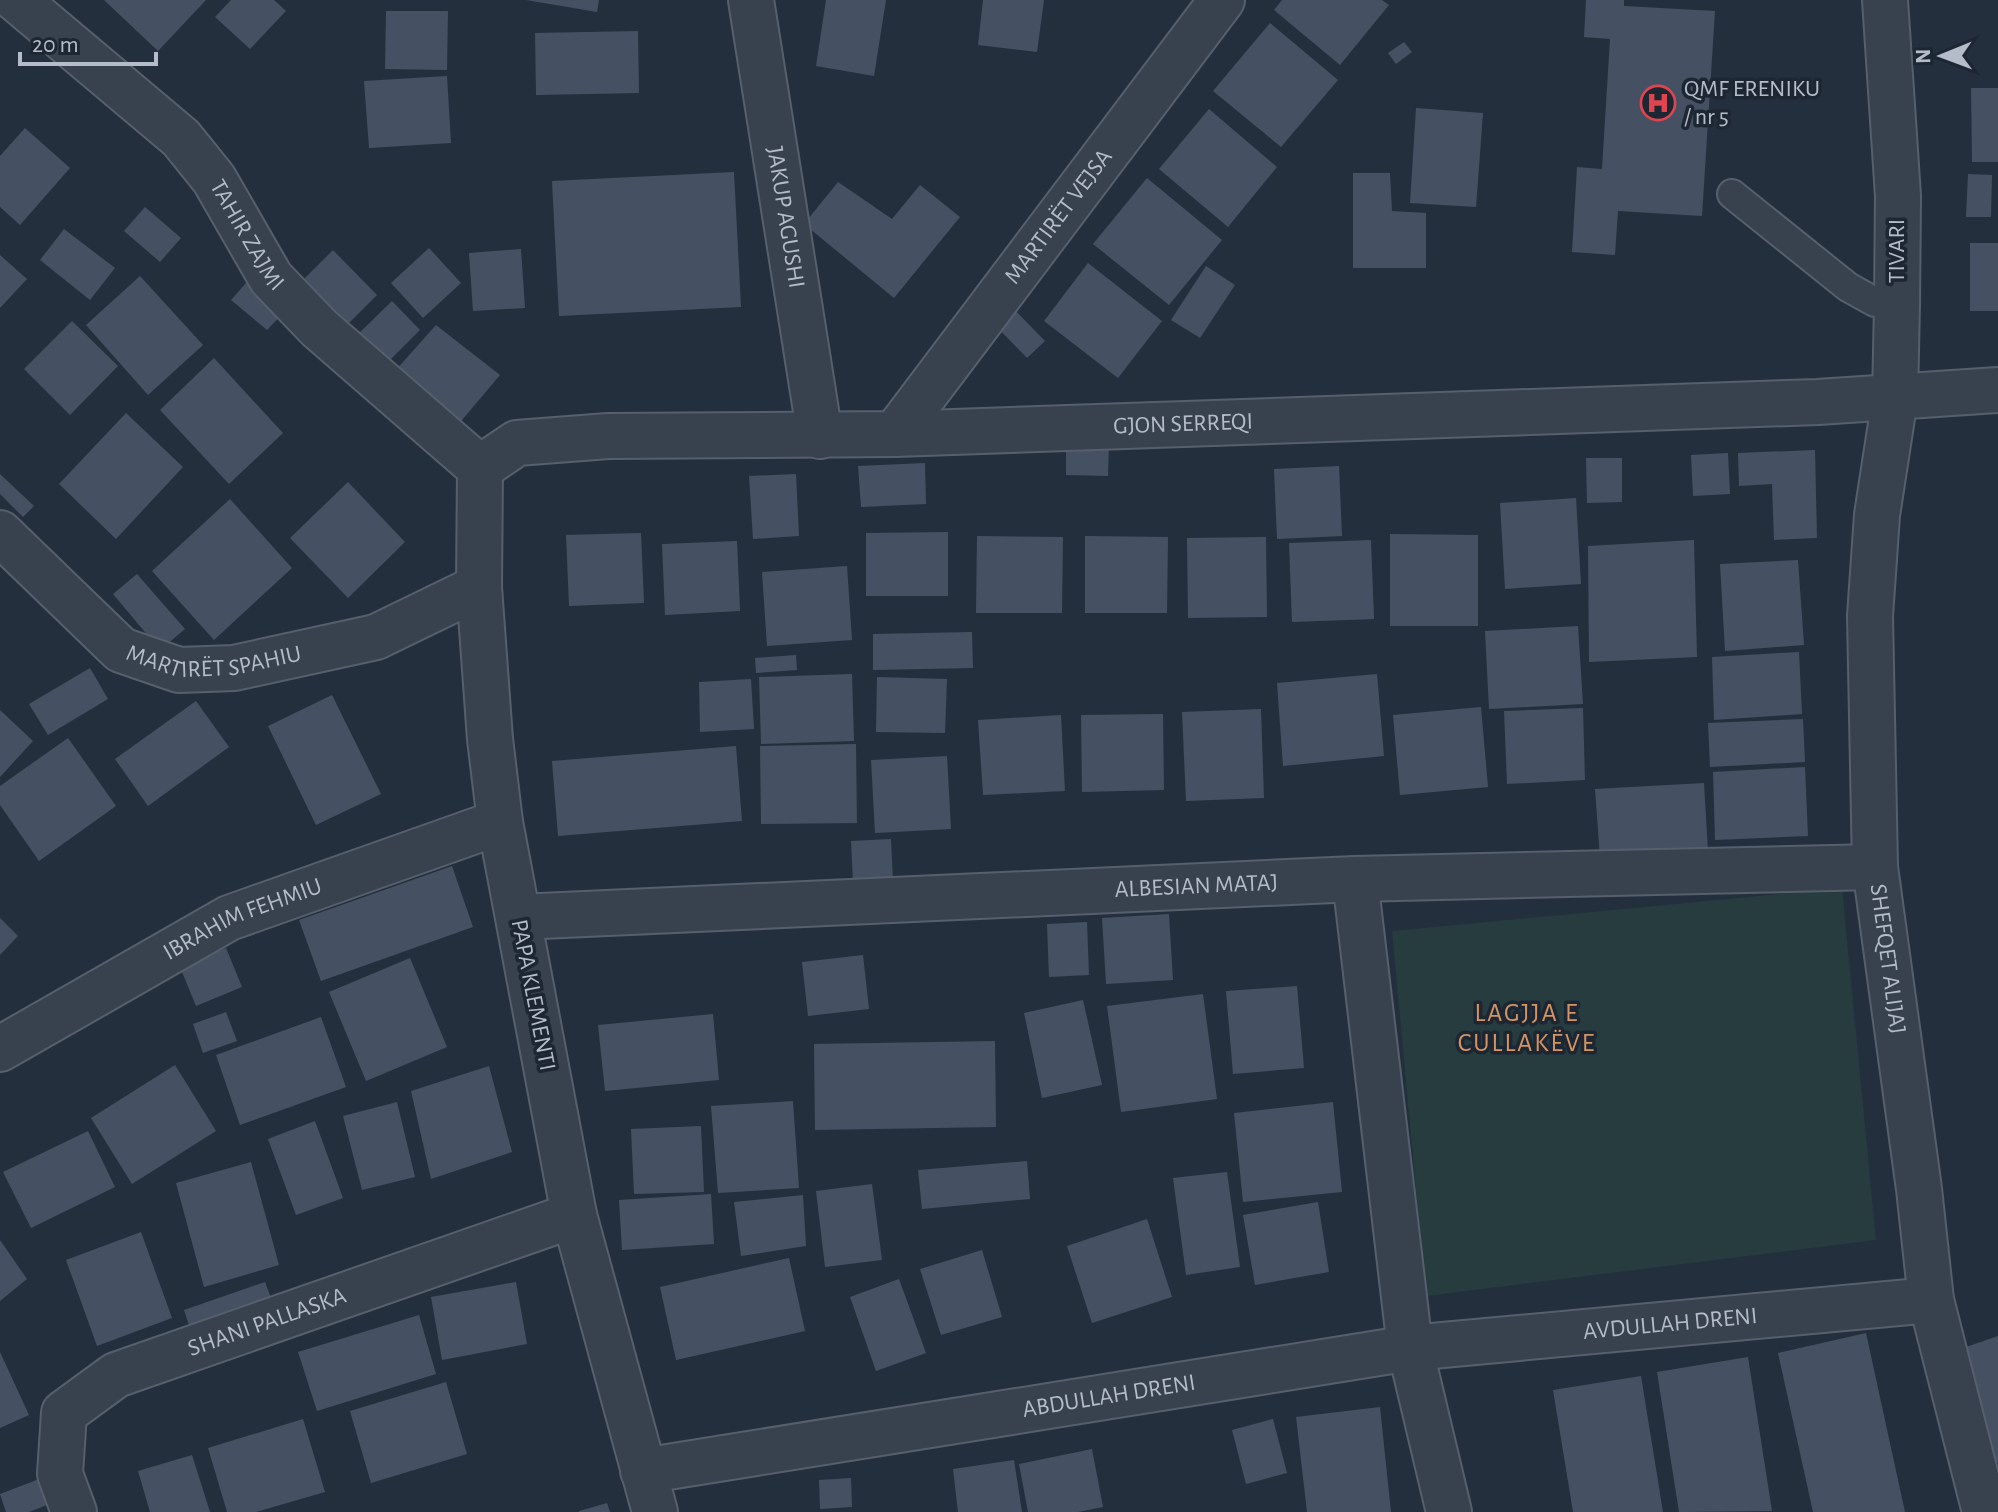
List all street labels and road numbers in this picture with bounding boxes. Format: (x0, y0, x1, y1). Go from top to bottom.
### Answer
street label: JAKUP AGUSHI (762, 145, 808, 290)
street label: MARTIRËT VEJSA (1000, 145, 1117, 289)
street label: TAHIR ZAJMI (205, 176, 288, 295)
street label: TIVARI (1885, 219, 1909, 283)
street label: GJON SERREQI (1113, 410, 1253, 438)
street label: MARTIRËT SPAHIU (123, 641, 304, 682)
street label: ALBESIAN MATAJ (1114, 871, 1279, 902)
street label: IBRAHIM FEHMIU (159, 874, 325, 965)
street label: SHEFQET ALIJAJ (1865, 882, 1910, 1036)
street label: PAPA KLEMENTI (507, 917, 559, 1073)
street label: SHANI PALLASKA (185, 1284, 349, 1361)
street label: AVDULLAH DRENI (1582, 1304, 1758, 1344)
street label: ABDULLAH DRENI (1021, 1371, 1197, 1422)

